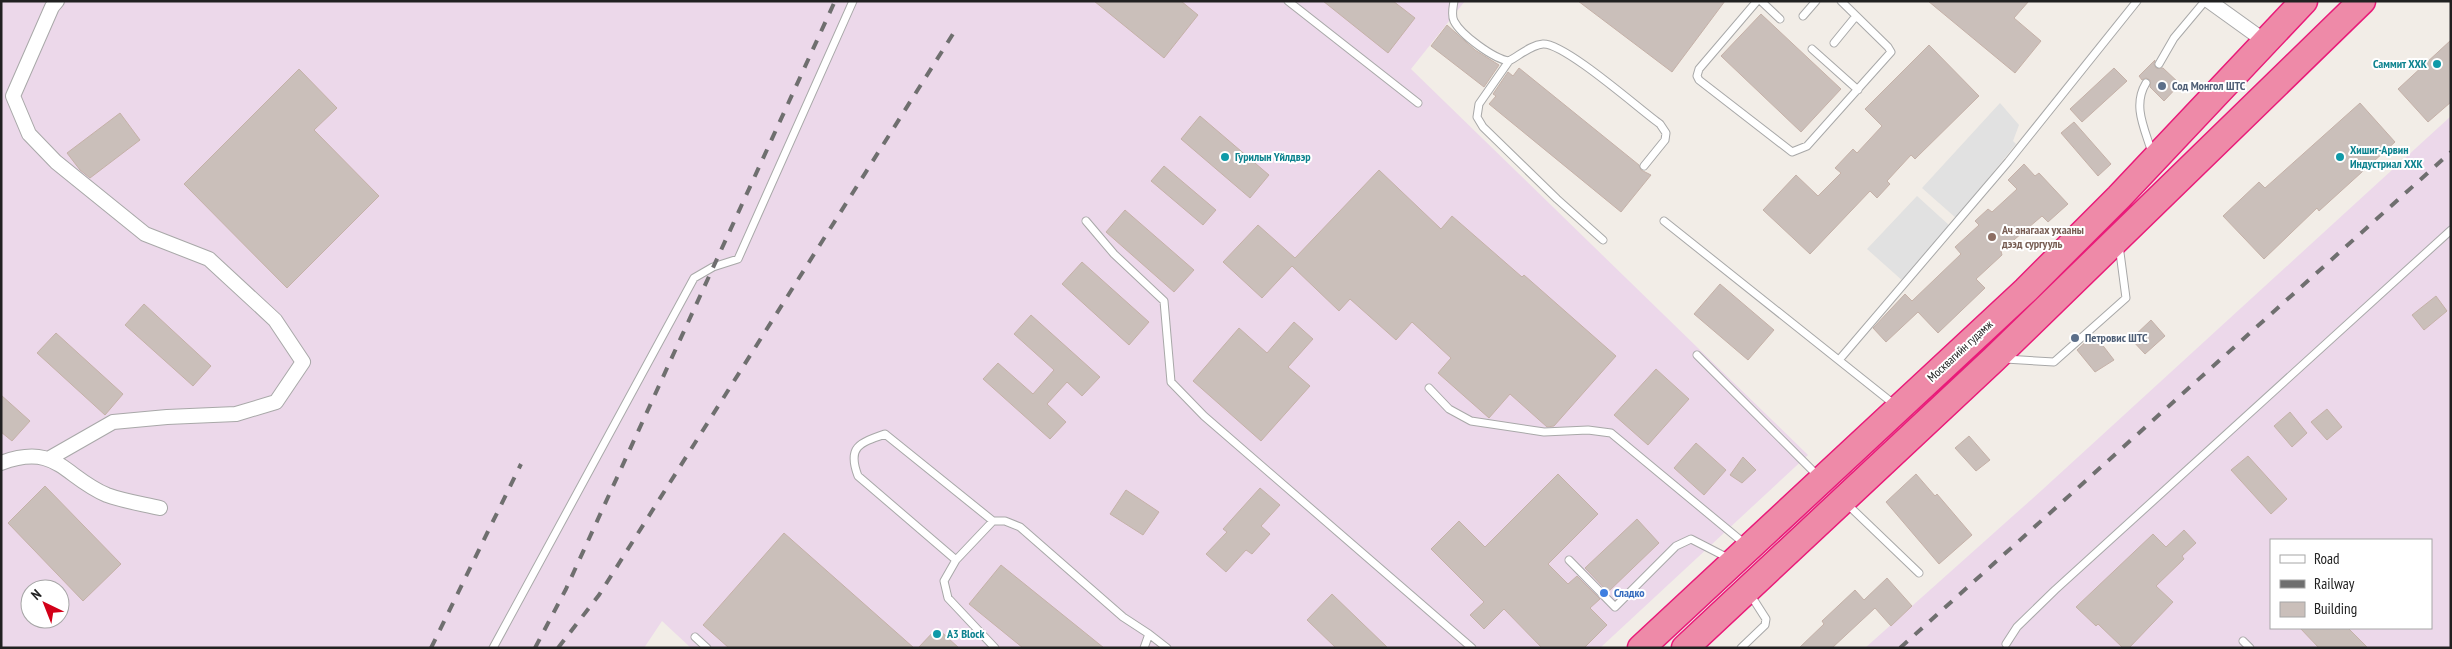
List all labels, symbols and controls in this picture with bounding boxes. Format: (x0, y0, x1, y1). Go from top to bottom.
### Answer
place label: Саммит ХХК (2373, 56, 2428, 71)
marker: Саммит ХХК (2431, 58, 2443, 70)
place label: Сод Монгол ШТС (2172, 78, 2246, 93)
marker: Сод Монгол ШТС (2156, 80, 2168, 92)
place label: Хишиг-Арвин Индустриал ХХК (2350, 142, 2424, 171)
place label: Гурилын Үйлдвэр (1235, 149, 1311, 164)
marker: Гурилын Үйлдвэр (1219, 151, 1231, 163)
marker: Хишиг-Арвин Индустриал ХХК (2334, 151, 2346, 163)
place label: Ач анагаах ухааны дээд сургууль (2001, 222, 2084, 251)
marker: Ач анагаах ухааны дээд сургууль (1986, 231, 1998, 243)
street label: Москвагийн гудамж (1924, 316, 1996, 385)
place label: Петровис ШТС (2085, 330, 2148, 345)
marker: Петровис ШТС (2069, 332, 2081, 344)
legend (2270, 539, 2432, 629)
text: Road (2314, 549, 2340, 568)
text: Railway (2314, 574, 2355, 593)
north arrow (20, 579, 70, 629)
text: N (27, 585, 45, 604)
place label: Сладко (1614, 585, 1645, 600)
marker: Сладко (1598, 587, 1610, 599)
text: Building (2314, 599, 2357, 618)
place label: A3 Block (946, 626, 985, 641)
marker: A3 Block (931, 628, 943, 640)

